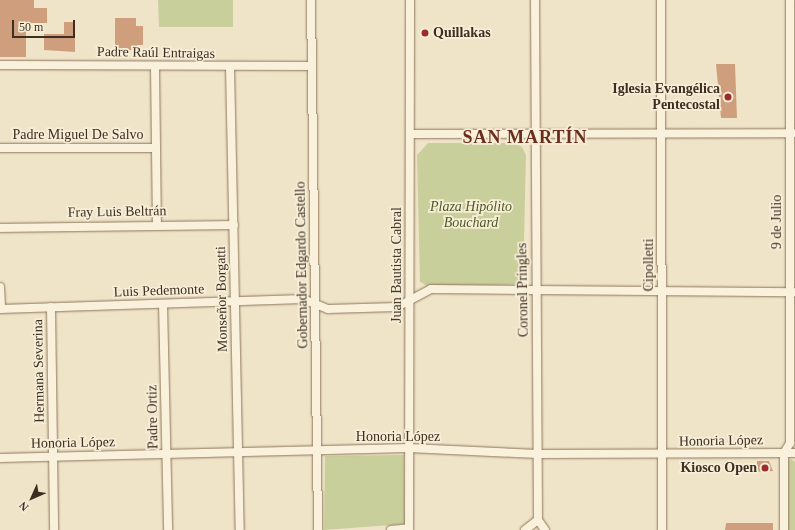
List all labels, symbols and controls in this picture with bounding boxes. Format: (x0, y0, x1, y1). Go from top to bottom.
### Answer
scale bar (14, 12, 77, 38)
text: 50 m (19, 20, 43, 34)
place label: Quillakas (433, 25, 491, 41)
marker: Quillakas (420, 28, 430, 38)
street label: Padre Raúl Entraigas (97, 44, 215, 62)
place label: Iglesia Evangélica Pentecostal (612, 81, 720, 114)
marker: Iglesia Evangélica Pentecostal (723, 92, 733, 102)
district label: SAN MARTÍN (463, 126, 587, 148)
street label: Padre Miguel De Salvo (12, 127, 144, 143)
street label: Gobernador Edgardo Castello (292, 181, 312, 349)
street label: 9 de Julio (769, 195, 785, 249)
park label: Plaza Hipólito Bouchard (430, 199, 512, 232)
street label: Fray Luis Beltrán (67, 203, 167, 221)
street label: Juan Bautista Cabral (389, 207, 405, 323)
street label: Cipolletti (641, 239, 657, 291)
street label: Coronel Pringles (514, 243, 532, 337)
street label: Monseñor Borgatti (213, 246, 231, 352)
street label: Luis Pedemonte (113, 281, 205, 301)
street label: Hermana Severina (30, 319, 48, 423)
street label: Padre Ortiz (144, 385, 162, 449)
street label: Honoria López (356, 429, 440, 445)
street label: Honoria López (679, 432, 763, 450)
street label: Honoria López (31, 434, 115, 452)
place label: Kiosco Open (680, 460, 757, 476)
marker: Kiosco Open (760, 463, 770, 473)
north arrow (12, 478, 52, 518)
text: N (16, 499, 31, 514)

